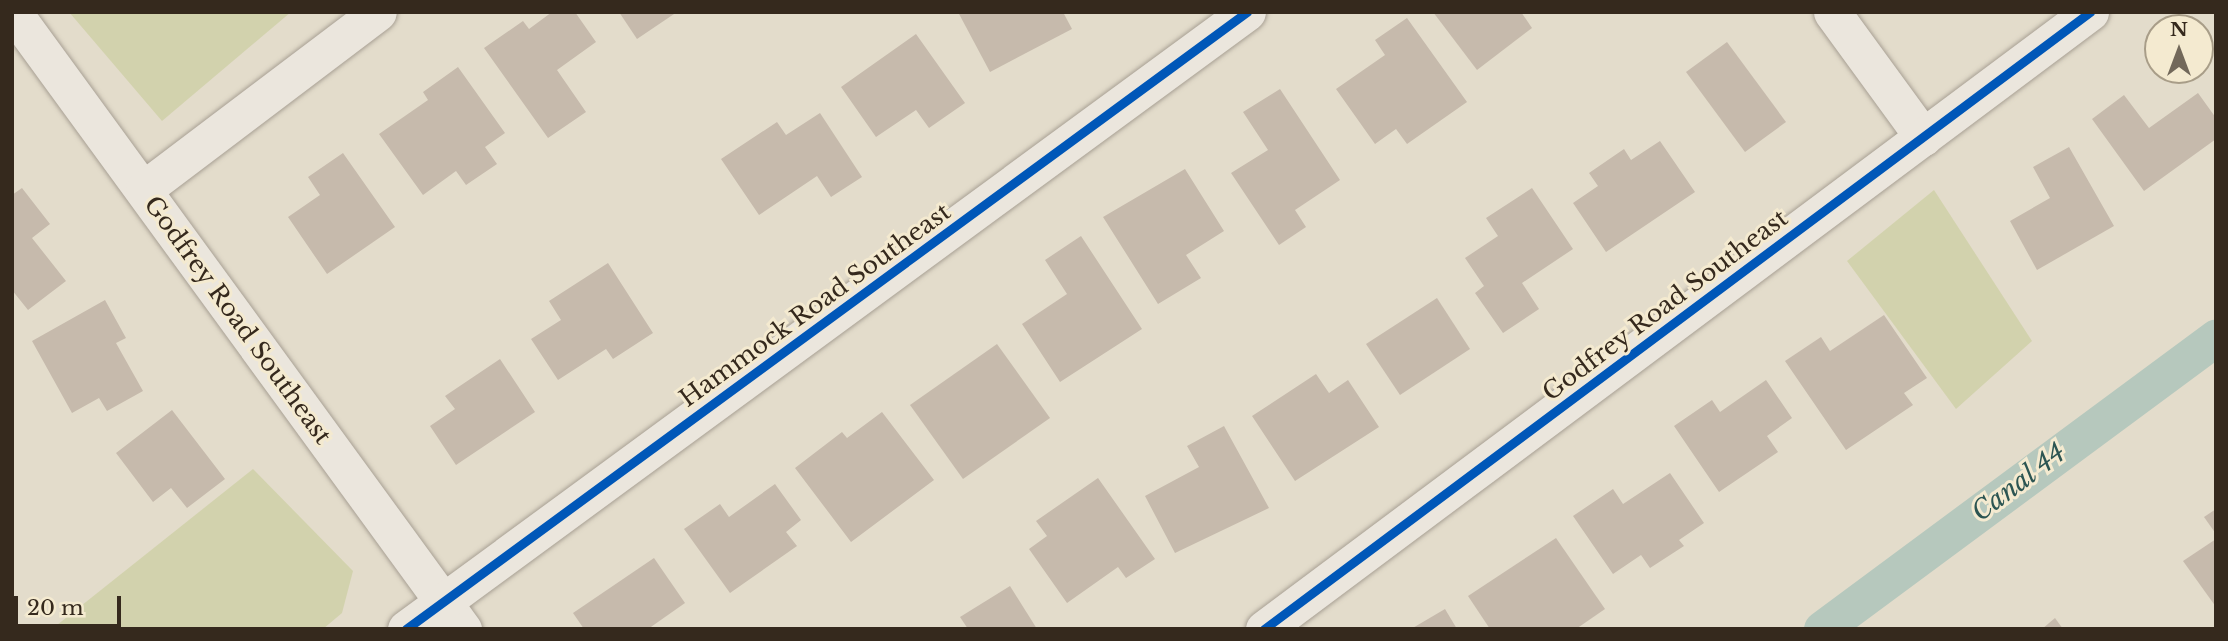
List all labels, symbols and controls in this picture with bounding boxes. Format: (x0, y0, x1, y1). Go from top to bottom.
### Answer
north arrow (2144, 14, 2214, 84)
text: N (2170, 18, 2188, 41)
street label: Godfrey Road Southeast (138, 190, 338, 450)
street label: Hammock Road Southeast (674, 197, 956, 413)
street label: Godfrey Road Southeast (1536, 203, 1794, 407)
water label: Canal 44 (1966, 437, 2072, 529)
scale bar (18, 582, 124, 626)
text: 20 m (27, 595, 84, 621)

